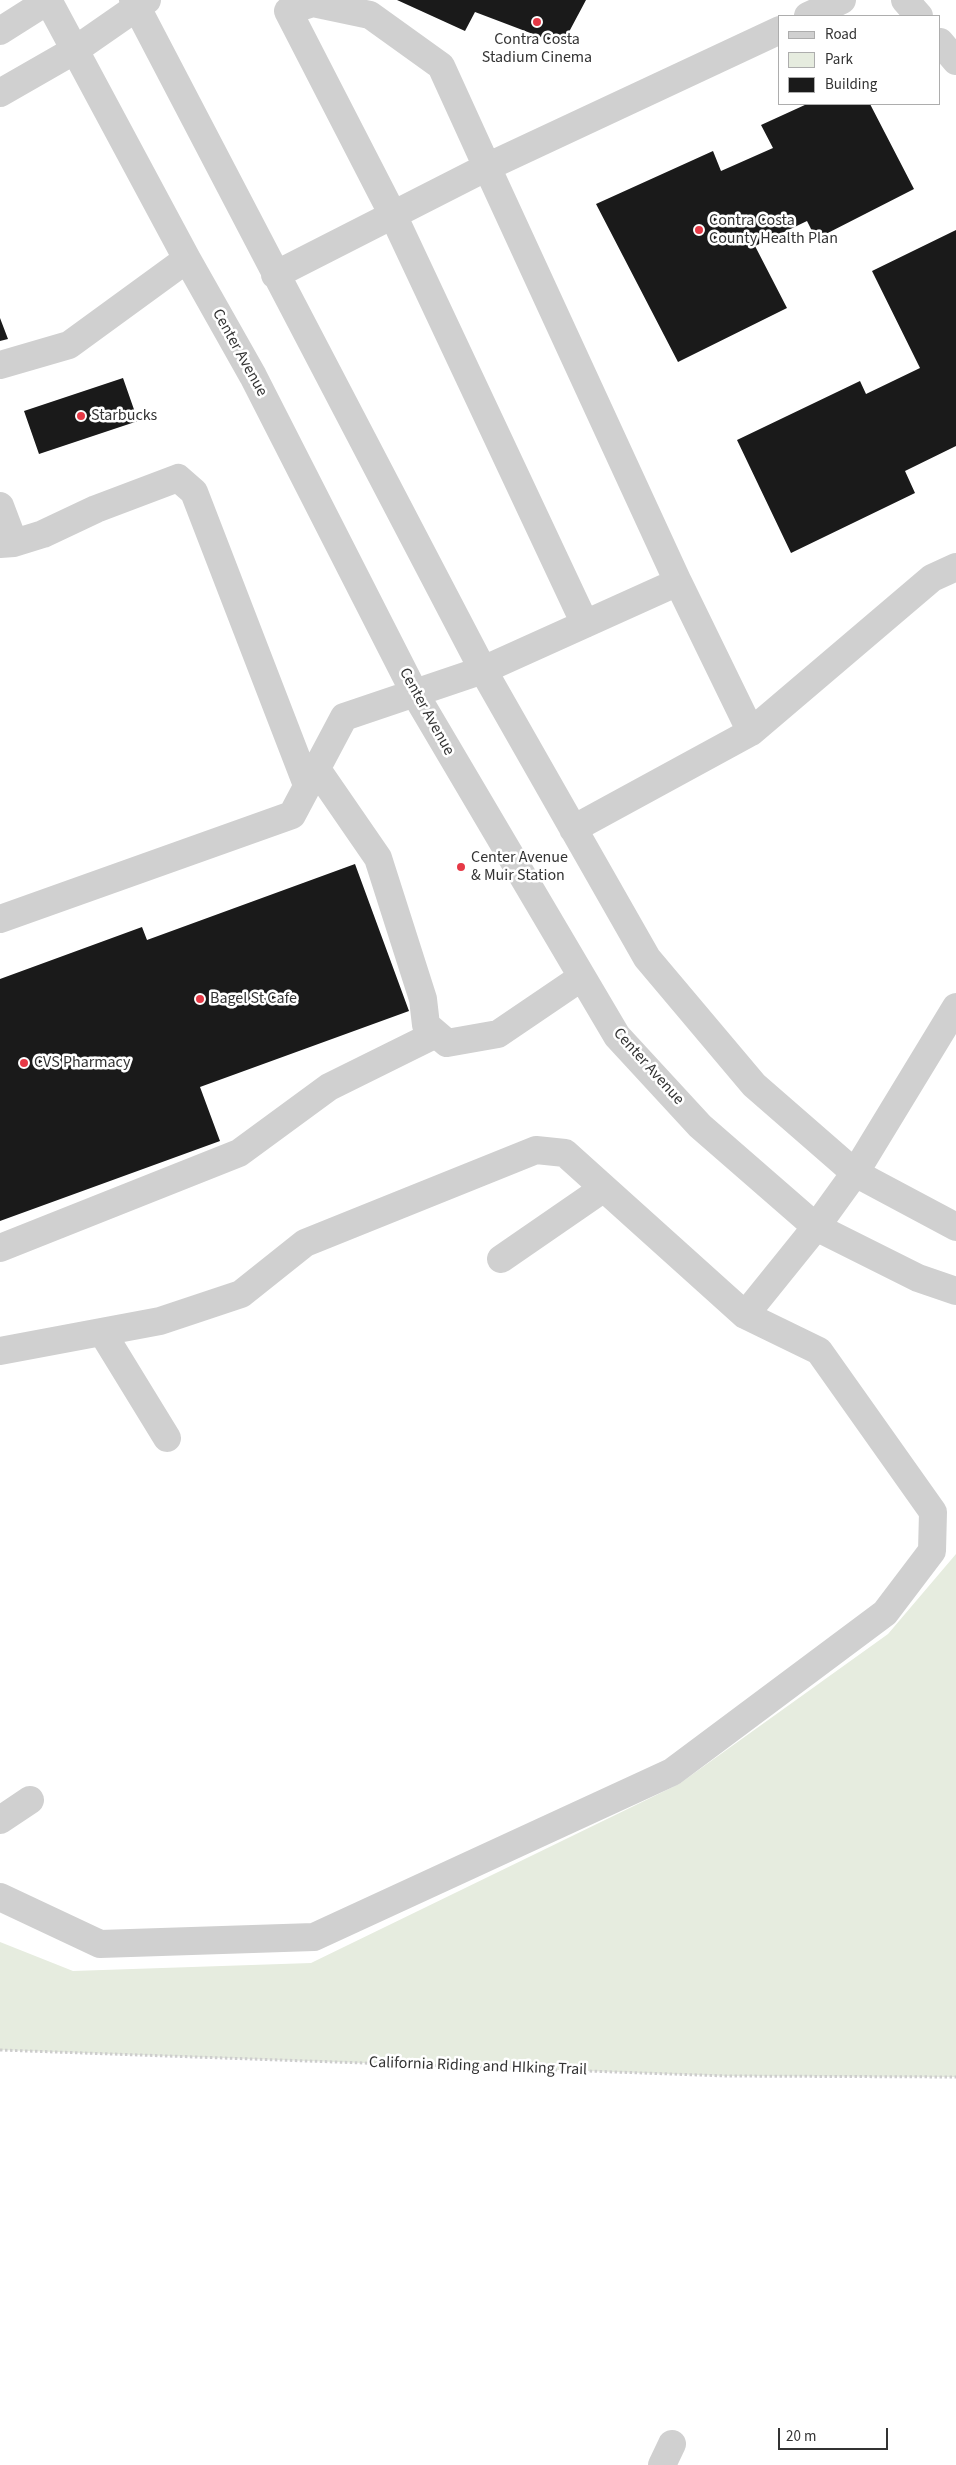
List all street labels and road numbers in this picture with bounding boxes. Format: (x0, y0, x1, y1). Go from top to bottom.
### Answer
street label: Center Avenue (207, 306, 271, 400)
street label: Center Avenue (394, 665, 458, 759)
street label: Center Avenue (608, 1025, 688, 1109)
street label: California Riding and HIking Trail (369, 2054, 587, 2080)

